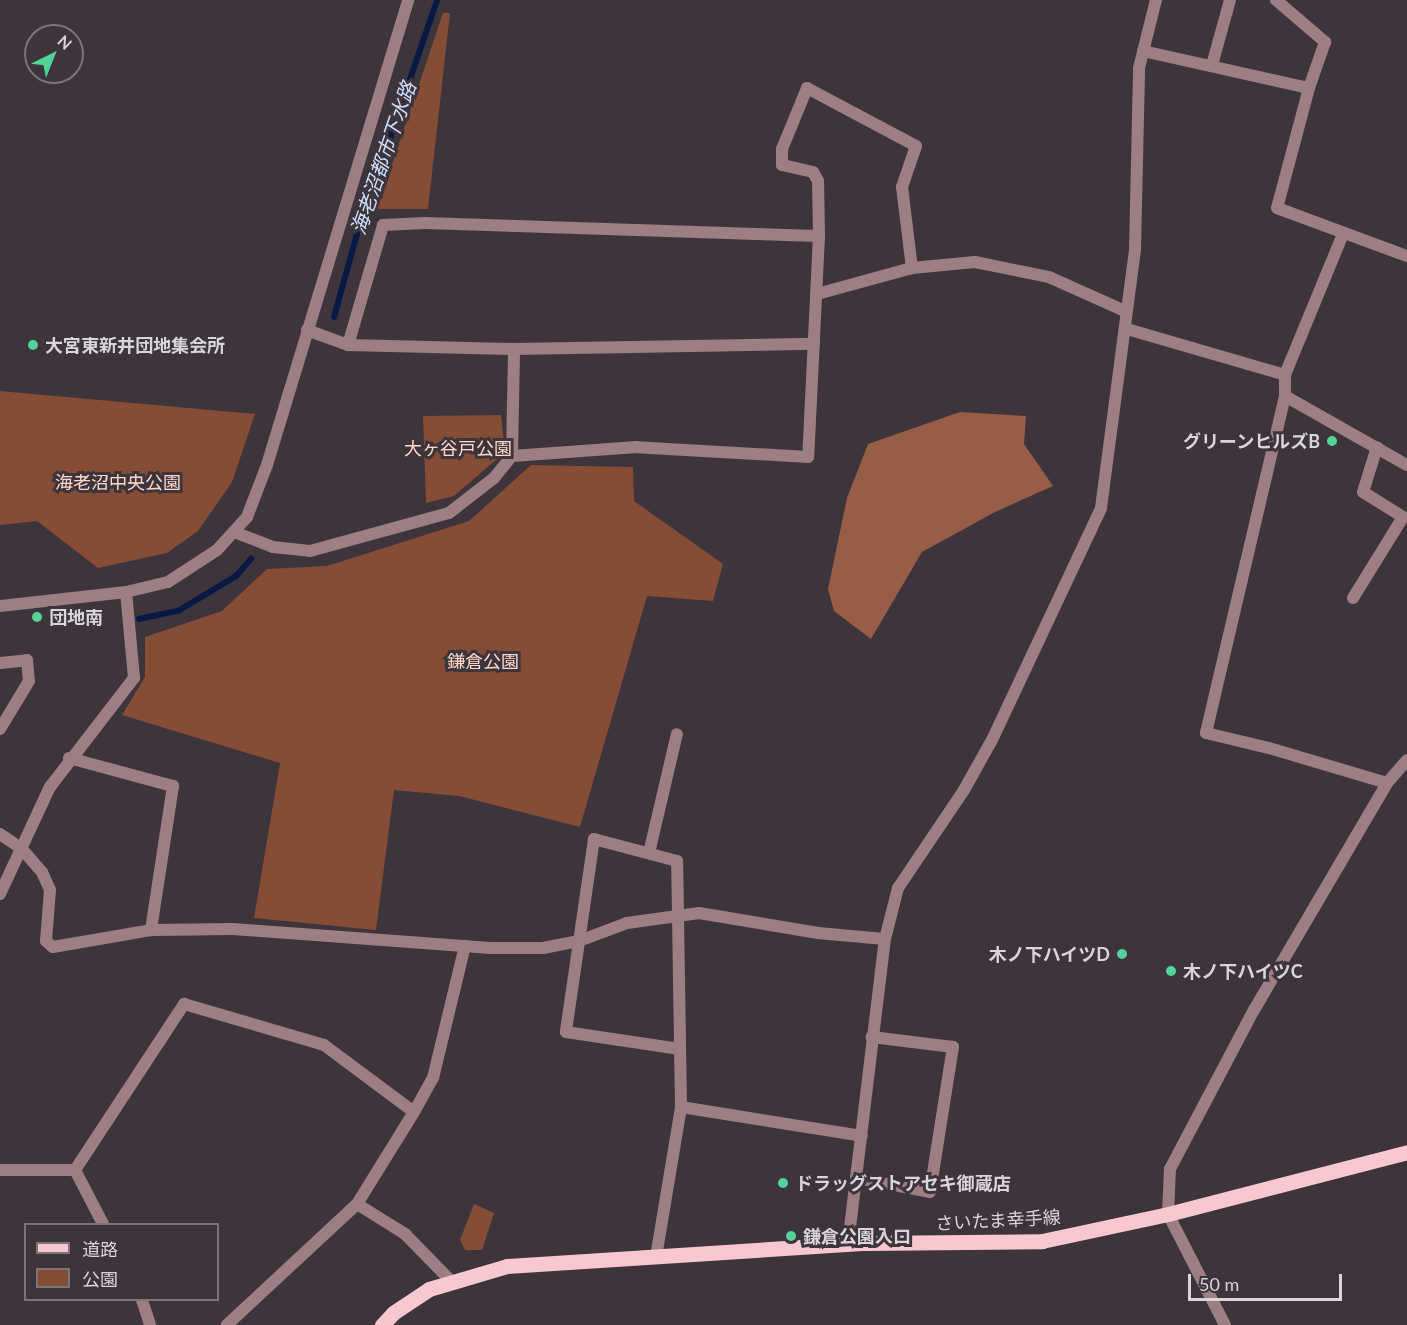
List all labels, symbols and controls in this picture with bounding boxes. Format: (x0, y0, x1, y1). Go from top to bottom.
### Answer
north arrow (24, 24, 84, 84)
text: N (54, 31, 76, 53)
water label: 海老沼都市下水路 (346, 78, 420, 238)
place label: 大宮東新井団地集会所 (45, 334, 225, 356)
marker: 大宮東新井団地集会所 (26, 338, 40, 352)
place label: グリーンヒルズB (1182, 430, 1320, 452)
marker: グリーンヒルズB (1325, 434, 1339, 448)
park label: 大ヶ谷戸公園 (404, 437, 512, 459)
park label: 海老沼中央公園 (55, 471, 181, 493)
place label: 団地南 (49, 606, 103, 628)
marker: 団地南 (30, 610, 44, 624)
park label: 鎌倉公園 (447, 650, 519, 672)
place label: 木ノ下ハイツD (988, 943, 1110, 965)
marker: 木ノ下ハイツD (1115, 947, 1129, 961)
place label: 木ノ下ハイツC (1183, 960, 1303, 982)
marker: 木ノ下ハイツC (1164, 964, 1178, 978)
place label: ドラッグストアセキ御蔵店 (795, 1172, 1011, 1194)
marker: ドラッグストアセキ御蔵店 (776, 1176, 790, 1190)
street label: さいたま幸手線 (935, 1206, 1061, 1234)
legend (24, 1223, 219, 1301)
place label: 鎌倉公園入口 (803, 1225, 911, 1247)
marker: 鎌倉公園入口 (784, 1229, 798, 1243)
text: 道路 (82, 1238, 118, 1260)
scale bar (1191, 1262, 1346, 1300)
text: 公園 (82, 1268, 118, 1290)
text: 50 m (1199, 1273, 1239, 1295)

